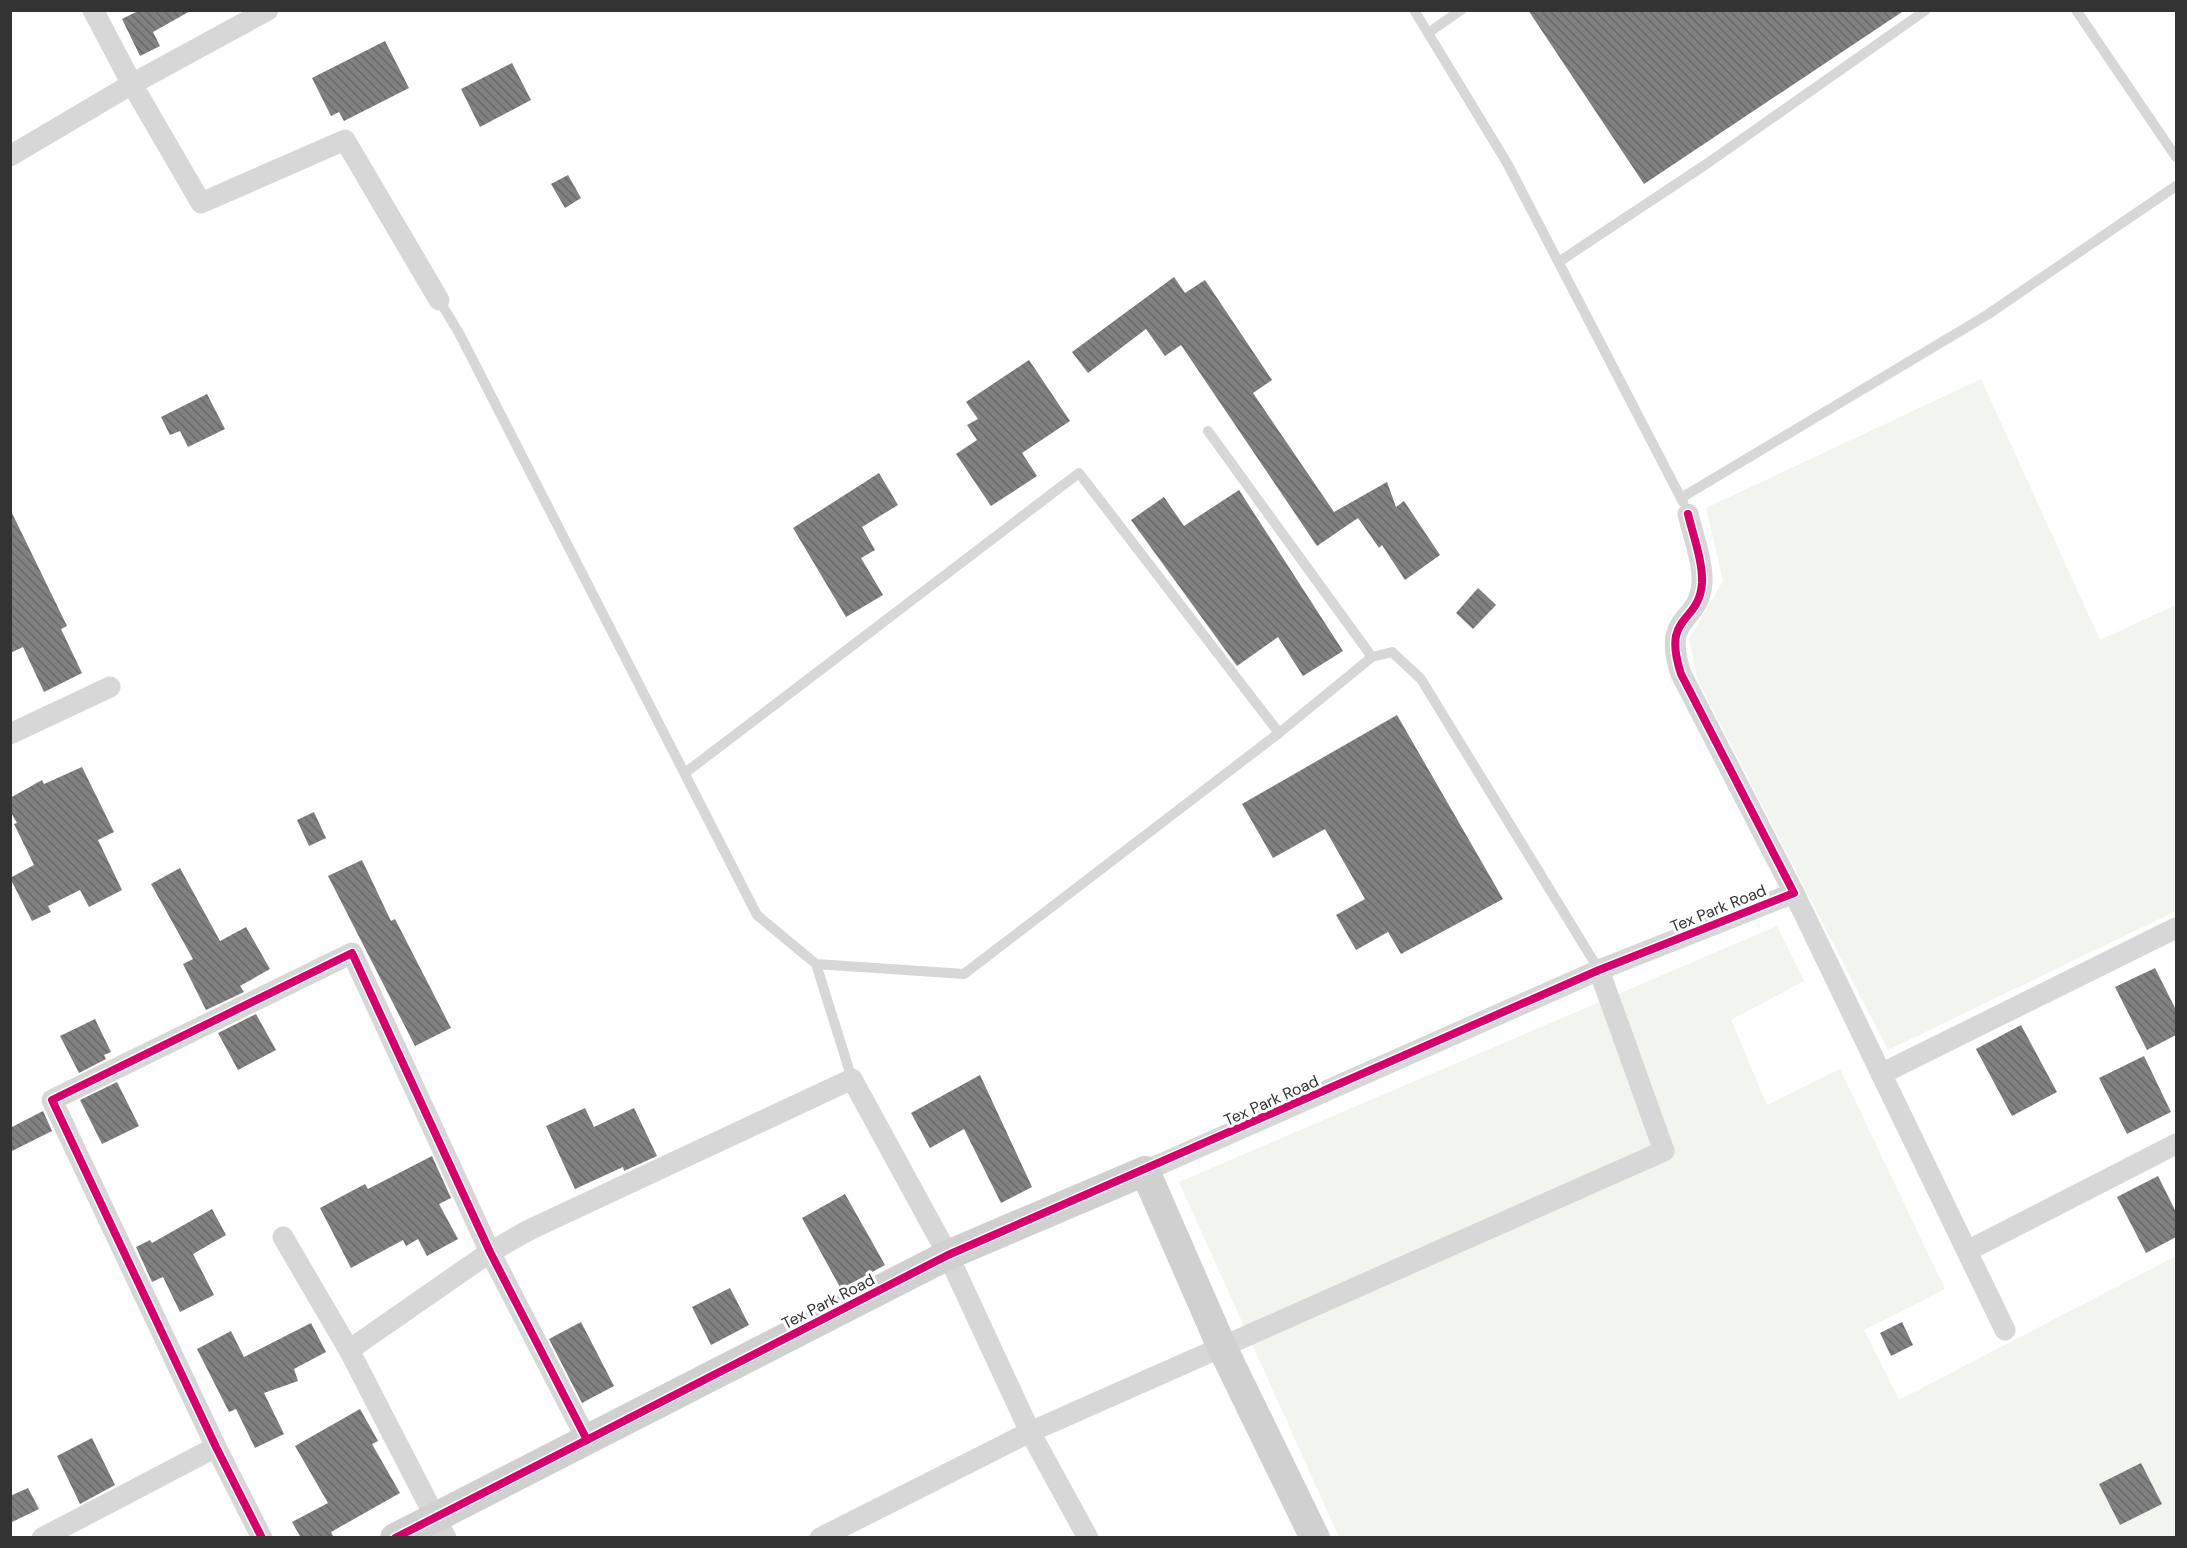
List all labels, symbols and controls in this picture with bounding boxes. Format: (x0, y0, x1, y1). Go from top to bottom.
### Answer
street label: Tex Park Road (1667, 880, 1769, 937)
street label: Tex Park Road (1221, 1070, 1322, 1131)
street label: Tex Park Road (778, 1269, 878, 1334)

